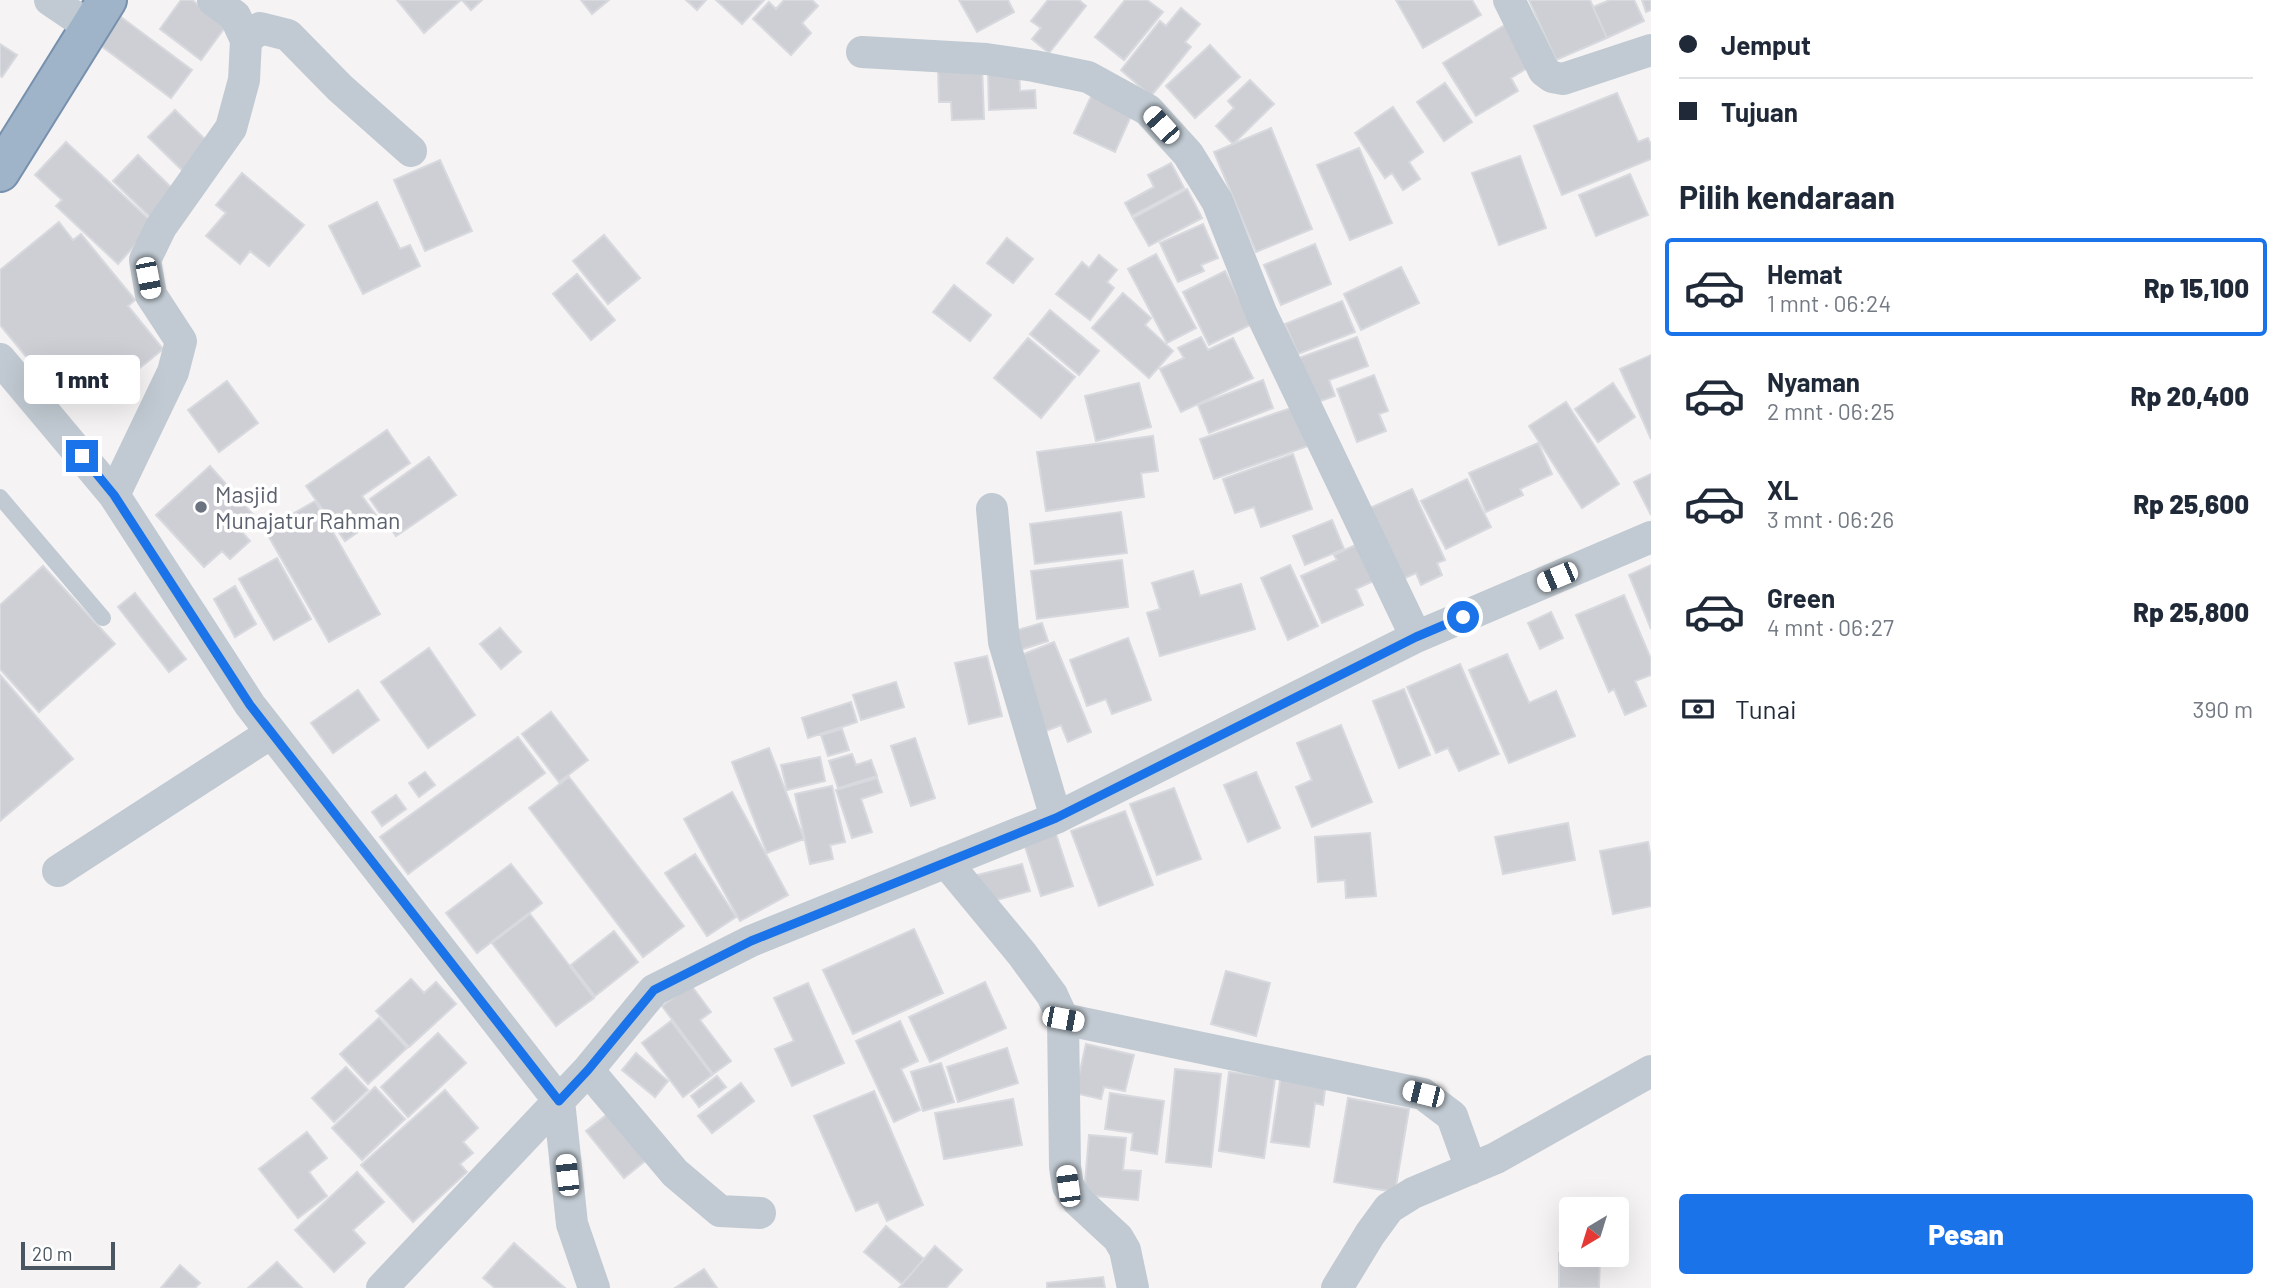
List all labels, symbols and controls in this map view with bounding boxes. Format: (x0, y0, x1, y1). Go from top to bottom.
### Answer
text: Jemput (1721, 29, 1811, 60)
text: Tujuan (1721, 96, 1798, 127)
car (1140, 102, 1183, 148)
text: Pilih kendaraan (1679, 177, 1895, 215)
car (134, 255, 163, 301)
icon: car (1683, 256, 1746, 319)
text: Hemat (1767, 258, 1843, 289)
text: Rp 15,100 (2144, 272, 2249, 303)
text: 1 mnt · 06:24 (1767, 289, 1891, 317)
callout: 1 mnt (24, 354, 140, 404)
icon: car (1683, 364, 1746, 427)
text: 1 mnt (55, 365, 109, 393)
text: Nyaman (1767, 366, 1860, 397)
text: Rp 20,400 (2130, 380, 2249, 411)
text: 2 mnt · 06:25 (1767, 397, 1895, 425)
route end (66, 440, 98, 472)
icon: car (1683, 472, 1746, 535)
text: XL (1767, 474, 1798, 505)
place label: Masjid Munajatur Rahman (215, 480, 400, 534)
text: Rp 25,600 (2133, 488, 2249, 519)
marker: Masjid Munajatur Rahman (193, 499, 209, 515)
text: 3 mnt · 06:26 (1767, 505, 1894, 533)
car (1534, 559, 1581, 595)
icon: car (1683, 580, 1746, 643)
text: Green (1767, 582, 1835, 613)
text: Rp 25,800 (2133, 596, 2249, 627)
route start (1447, 601, 1479, 633)
text: 4 mnt · 06:27 (1767, 613, 1894, 641)
icon: cash (1679, 690, 1717, 728)
text: Tunai (1735, 693, 1797, 724)
text: 390 m (2193, 695, 2253, 723)
car (1041, 1005, 1086, 1033)
car (1401, 1079, 1446, 1109)
car (555, 1153, 580, 1197)
car (1055, 1164, 1082, 1208)
button: Pesan (1679, 1194, 2253, 1274)
north arrow (1559, 1197, 1629, 1267)
map controls (1559, 1197, 1629, 1267)
scale bar (21, 1239, 116, 1271)
text: 20 m (32, 1242, 72, 1265)

